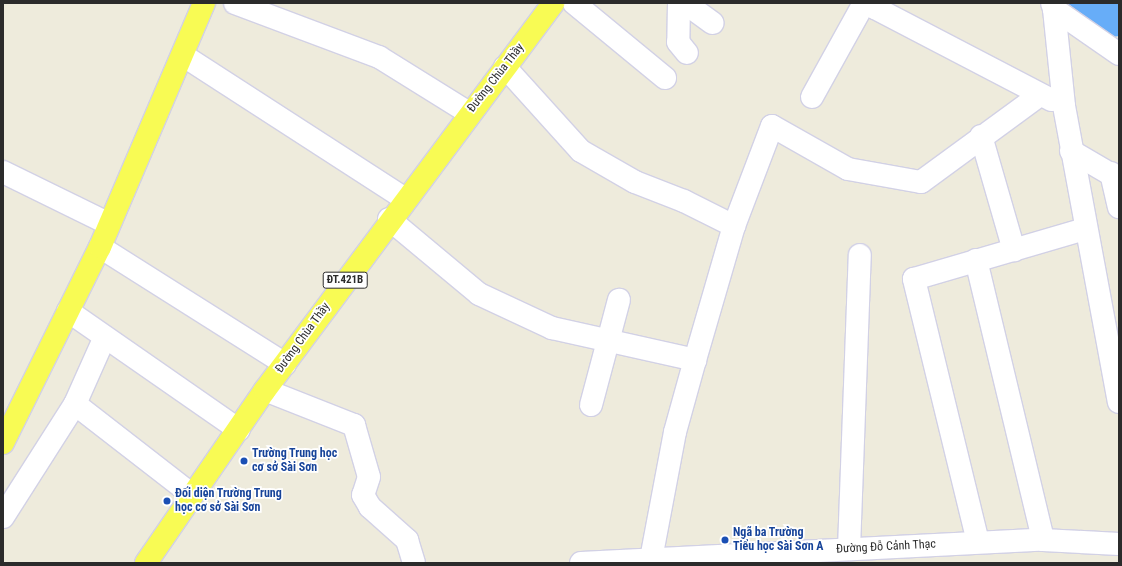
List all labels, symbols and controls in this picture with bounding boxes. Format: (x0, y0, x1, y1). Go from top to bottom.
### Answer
street label: Đường Chùa Thầy (465, 41, 527, 115)
road number: ĐT.421B (322, 271, 368, 289)
street label: Đường Chùa Thầy (273, 300, 333, 376)
place label: Trường Trung học cơ sở Sài Sơn (252, 447, 338, 475)
marker: Trường Trung học cơ sở Sài Sơn (239, 456, 249, 466)
place label: Đối diện Trường Trung học cơ sở Sài Sơn (175, 487, 283, 515)
marker: Đối diện Trường Trung học cơ sở Sài Sơn (162, 496, 172, 506)
place label: Ngã ba Trường Tiểu học Sài Sơn A (733, 526, 823, 554)
marker: Ngã ba Trường Tiểu học Sài Sơn A (720, 535, 730, 545)
street label: Đường Đỗ Cảnh Thạc (836, 537, 936, 557)

